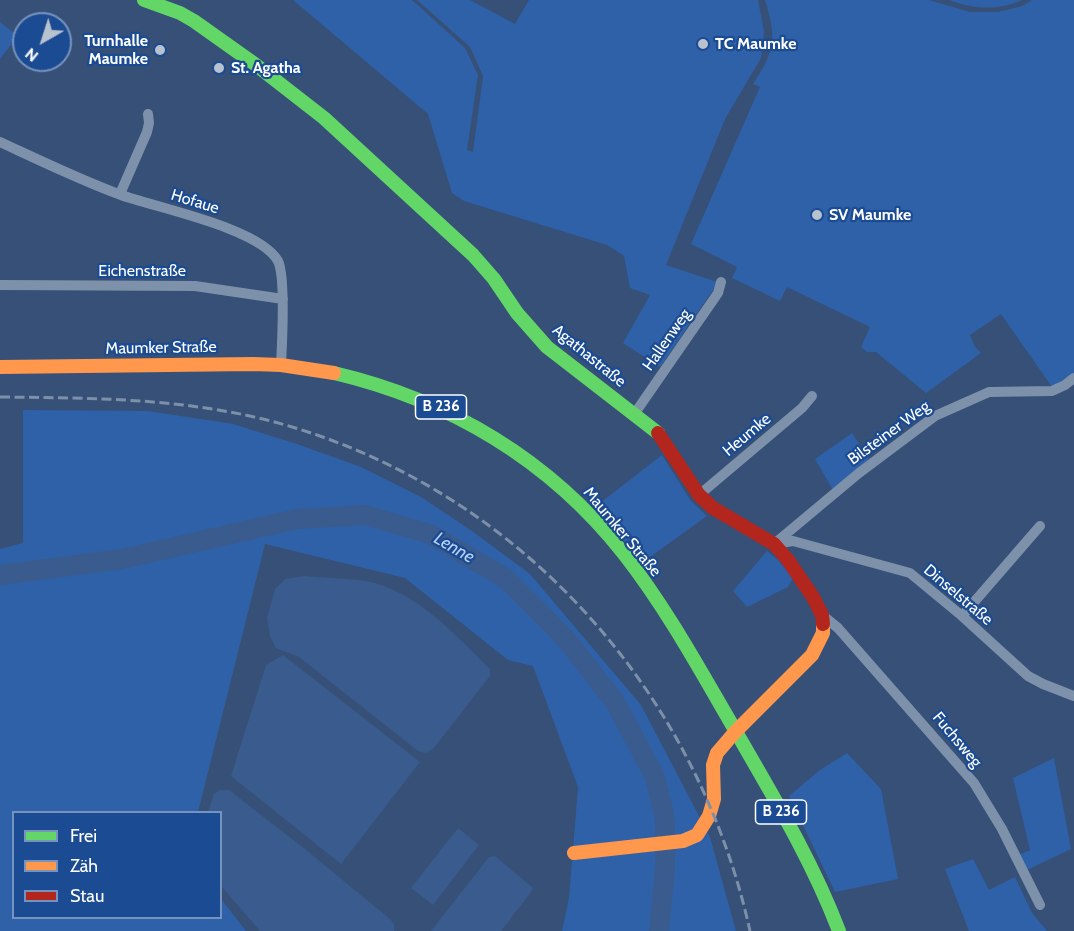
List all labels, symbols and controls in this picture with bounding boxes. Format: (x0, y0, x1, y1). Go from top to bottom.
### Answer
north arrow (12, 12, 72, 72)
place label: Turnhalle Maumke (84, 31, 148, 69)
place label: TC Maumke (715, 34, 797, 54)
marker: TC Maumke (696, 37, 710, 51)
marker: Turnhalle Maumke (153, 43, 167, 57)
text: N (21, 44, 42, 66)
place label: St. Agatha (231, 58, 301, 78)
marker: St. Agatha (212, 61, 226, 75)
street label: Hofaue (169, 186, 221, 218)
place label: SV Maumke (829, 205, 911, 225)
marker: SV Maumke (810, 208, 824, 222)
street label: Eichenstraße (98, 261, 186, 281)
street label: Hallenweg (639, 305, 695, 375)
street label: Agathastraße (548, 321, 630, 391)
street label: Maumker Straße (105, 337, 217, 359)
road number: B 236 (416, 395, 466, 419)
street label: Bilsteiner Weg (844, 397, 934, 469)
street label: Heumke (719, 409, 775, 461)
street label: Maumker Straße (579, 483, 665, 581)
water label: Lenne (430, 528, 478, 568)
street label: Dinselstraße (919, 561, 997, 629)
street label: Fuchsweg (928, 708, 986, 772)
road number: B 236 (756, 800, 806, 824)
legend (12, 811, 222, 919)
text: Frei (70, 825, 97, 847)
text: Zäh (70, 855, 98, 877)
text: Stau (70, 885, 104, 907)

